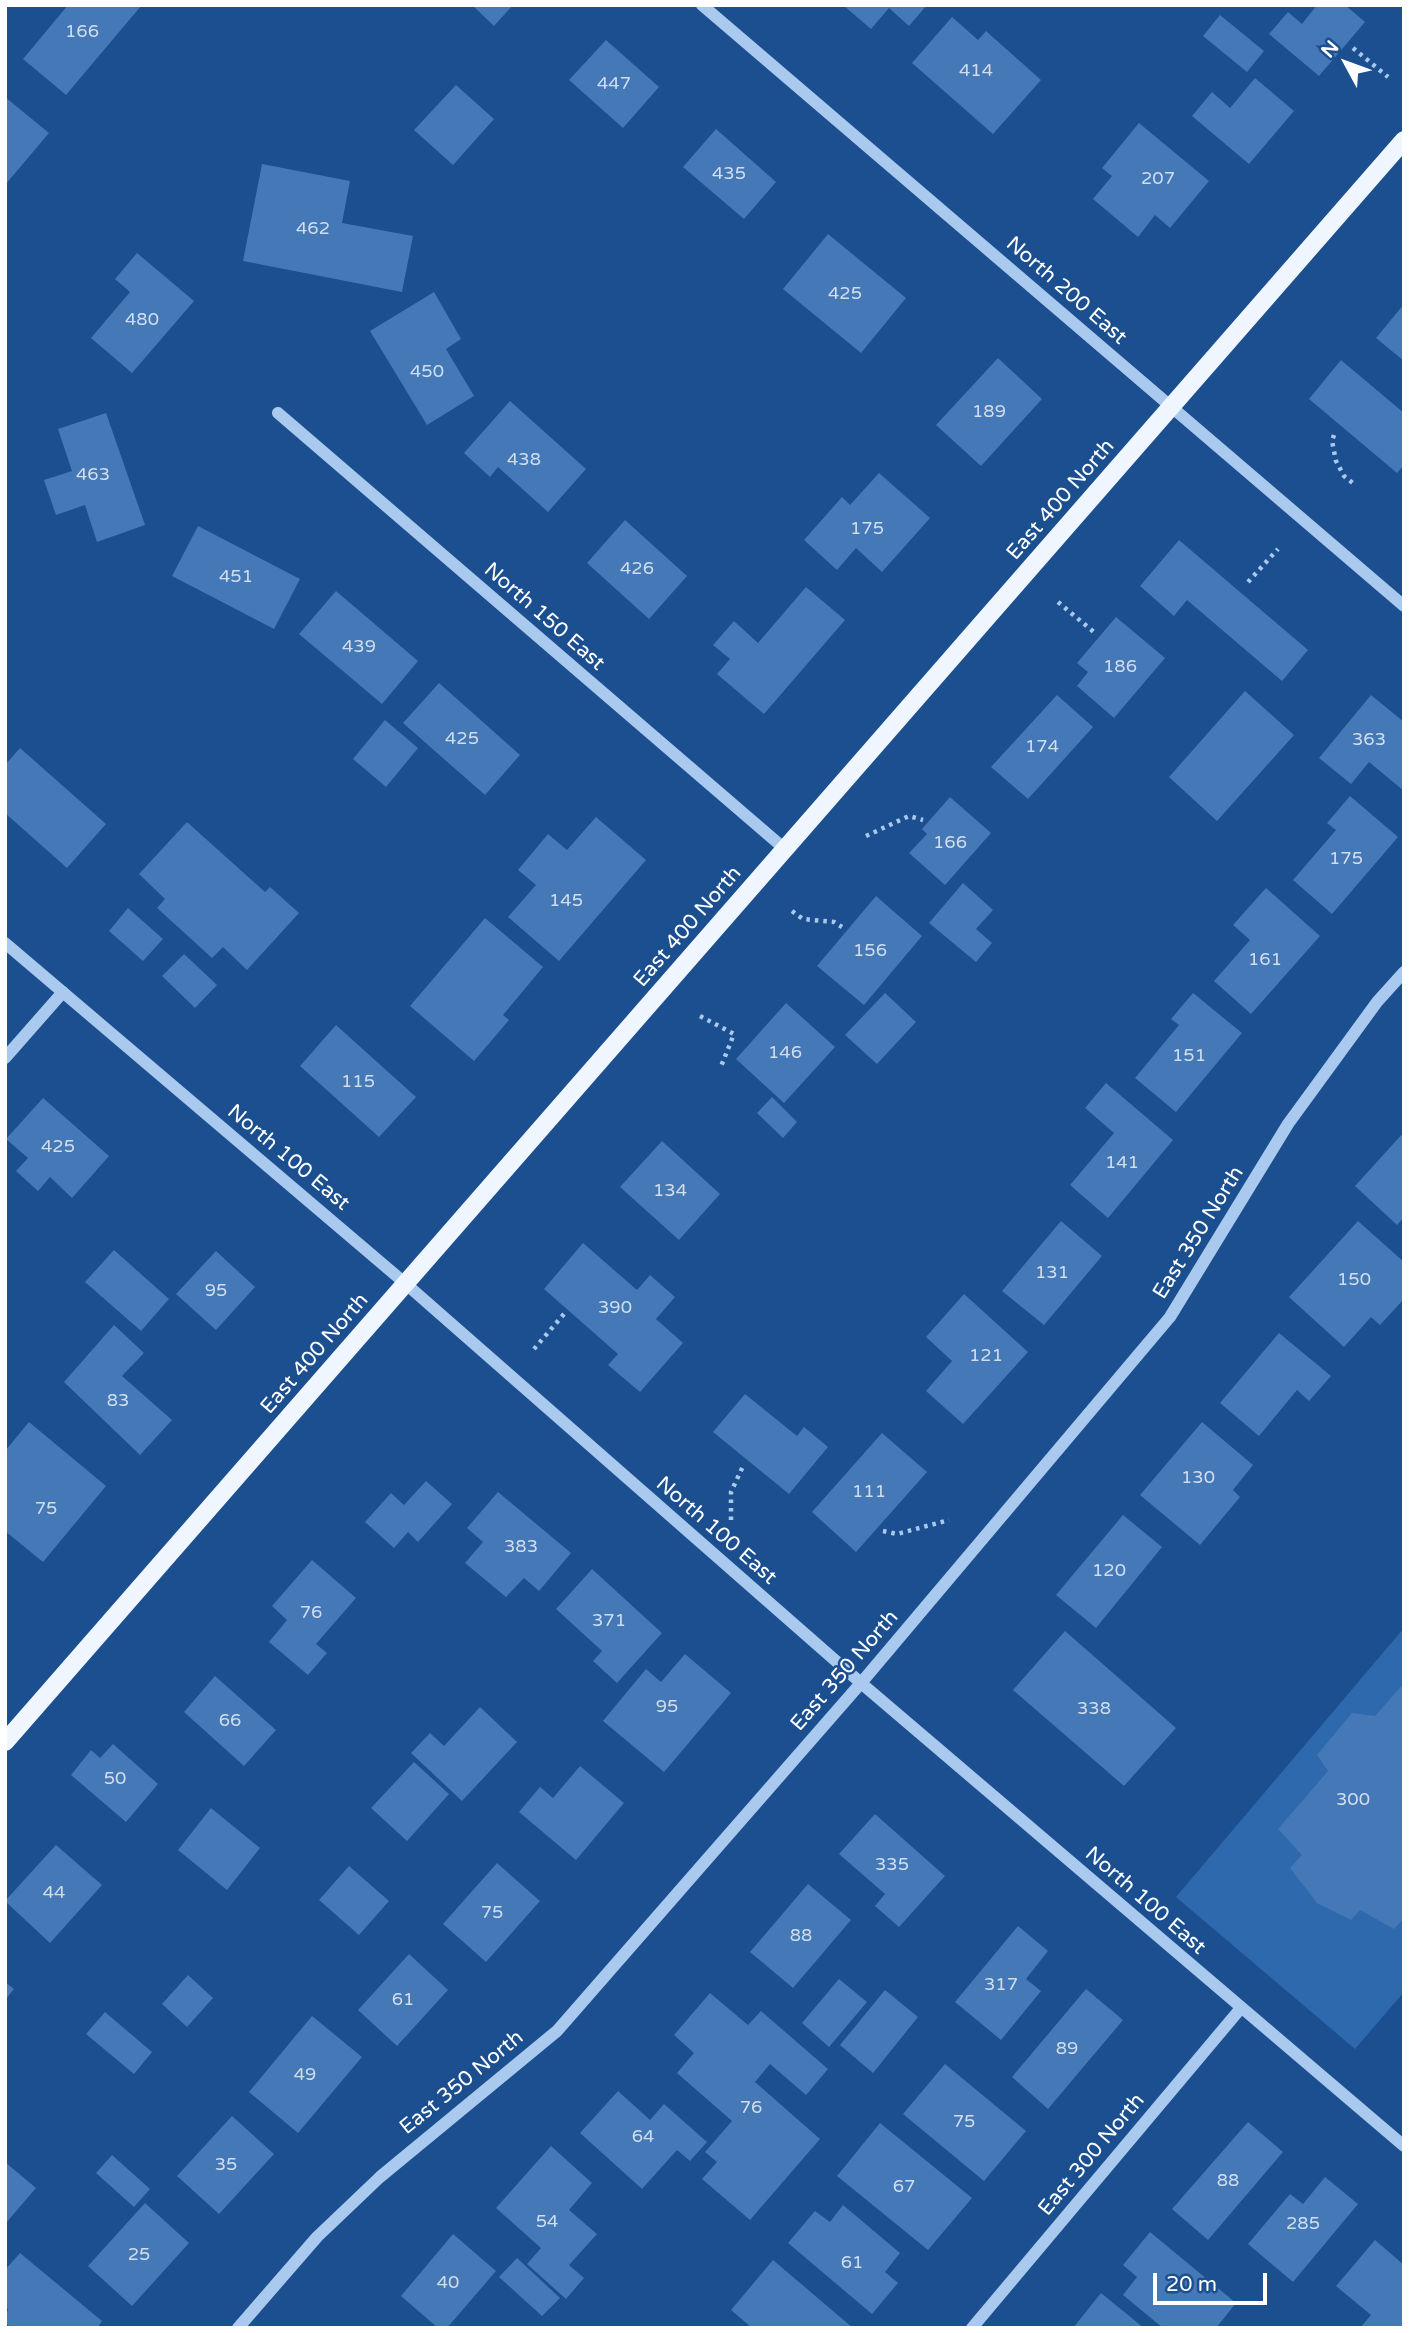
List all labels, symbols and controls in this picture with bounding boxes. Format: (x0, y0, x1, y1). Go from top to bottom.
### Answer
house number: 166 (65, 21, 99, 43)
north arrow (1311, 28, 1381, 98)
text: N (1317, 36, 1343, 62)
house number: 414 (959, 60, 993, 82)
house number: 447 (597, 73, 631, 95)
house number: 435 (712, 163, 746, 185)
house number: 207 (1141, 168, 1175, 190)
house number: 462 (296, 218, 330, 240)
street label: North 200 East (1000, 232, 1132, 350)
house number: 425 (828, 283, 862, 305)
house number: 480 (125, 309, 159, 331)
house number: 450 (410, 361, 444, 383)
house number: 189 (972, 401, 1006, 423)
street label: East 400 North (1002, 434, 1120, 566)
house number: 438 (507, 449, 541, 471)
house number: 463 (76, 464, 110, 486)
house number: 175 (850, 518, 884, 540)
street label: North 150 East (478, 558, 610, 676)
house number: 426 (620, 558, 654, 580)
house number: 451 (219, 566, 253, 588)
house number: 439 (342, 636, 376, 658)
house number: 186 (1103, 656, 1137, 678)
house number: 425 (445, 728, 479, 750)
house number: 363 (1352, 729, 1386, 751)
house number: 174 (1025, 736, 1059, 758)
house number: 166 (933, 832, 967, 854)
house number: 175 (1329, 848, 1363, 870)
street label: East 400 North (629, 861, 747, 993)
house number: 145 (549, 890, 583, 912)
house number: 156 (853, 940, 887, 962)
house number: 161 (1248, 949, 1282, 971)
house number: 146 (768, 1042, 802, 1064)
house number: 151 (1172, 1045, 1206, 1067)
house number: 115 (341, 1071, 375, 1093)
street label: North 100 East (222, 1100, 354, 1216)
house number: 425 (41, 1136, 75, 1158)
house number: 141 (1105, 1152, 1139, 1174)
street label: East 350 North (1148, 1162, 1250, 1304)
house number: 134 (653, 1180, 687, 1202)
house number: 131 (1035, 1262, 1069, 1284)
house number: 150 (1337, 1269, 1371, 1291)
house number: 95 (205, 1280, 227, 1302)
street label: East 400 North (256, 1288, 374, 1420)
house number: 390 (598, 1297, 632, 1319)
house number: 121 (969, 1345, 1003, 1367)
house number: 83 (107, 1390, 129, 1412)
house number: 130 (1181, 1467, 1215, 1489)
street label: North 100 East (650, 1472, 782, 1590)
house number: 111 (852, 1481, 886, 1503)
house number: 75 (35, 1498, 57, 1520)
house number: 383 (504, 1536, 538, 1558)
house number: 120 (1092, 1560, 1126, 1582)
house number: 76 (300, 1602, 322, 1624)
street label: East 350 North (786, 1605, 904, 1737)
house number: 371 (592, 1610, 626, 1632)
house number: 95 (656, 1696, 678, 1718)
house number: 338 (1077, 1698, 1111, 1720)
house number: 66 (219, 1710, 241, 1732)
house number: 50 (104, 1768, 126, 1790)
house number: 300 (1336, 1789, 1370, 1811)
street label: North 100 East (1079, 1842, 1211, 1960)
house number: 335 (875, 1854, 909, 1876)
house number: 44 (43, 1882, 65, 1904)
house number: 75 (481, 1902, 503, 1924)
house number: 88 (790, 1925, 812, 1947)
house number: 317 (984, 1974, 1018, 1996)
house number: 61 (392, 1989, 414, 2011)
street label: East 350 North (395, 2025, 529, 2141)
house number: 89 (1056, 2038, 1078, 2060)
house number: 49 (294, 2064, 316, 2086)
street label: East 300 North (1034, 2089, 1150, 2221)
house number: 76 (740, 2097, 762, 2119)
house number: 75 (953, 2111, 975, 2133)
house number: 64 (632, 2126, 654, 2148)
house number: 35 (215, 2154, 237, 2176)
house number: 88 (1217, 2170, 1239, 2192)
house number: 67 (893, 2176, 915, 2198)
house number: 54 (536, 2211, 558, 2233)
house number: 285 (1286, 2213, 1320, 2235)
house number: 25 (128, 2244, 150, 2266)
house number: 61 (841, 2252, 863, 2274)
scale bar (1157, 2260, 1271, 2304)
house number: 40 (437, 2272, 459, 2294)
text: 20 m (1166, 2272, 1217, 2297)

